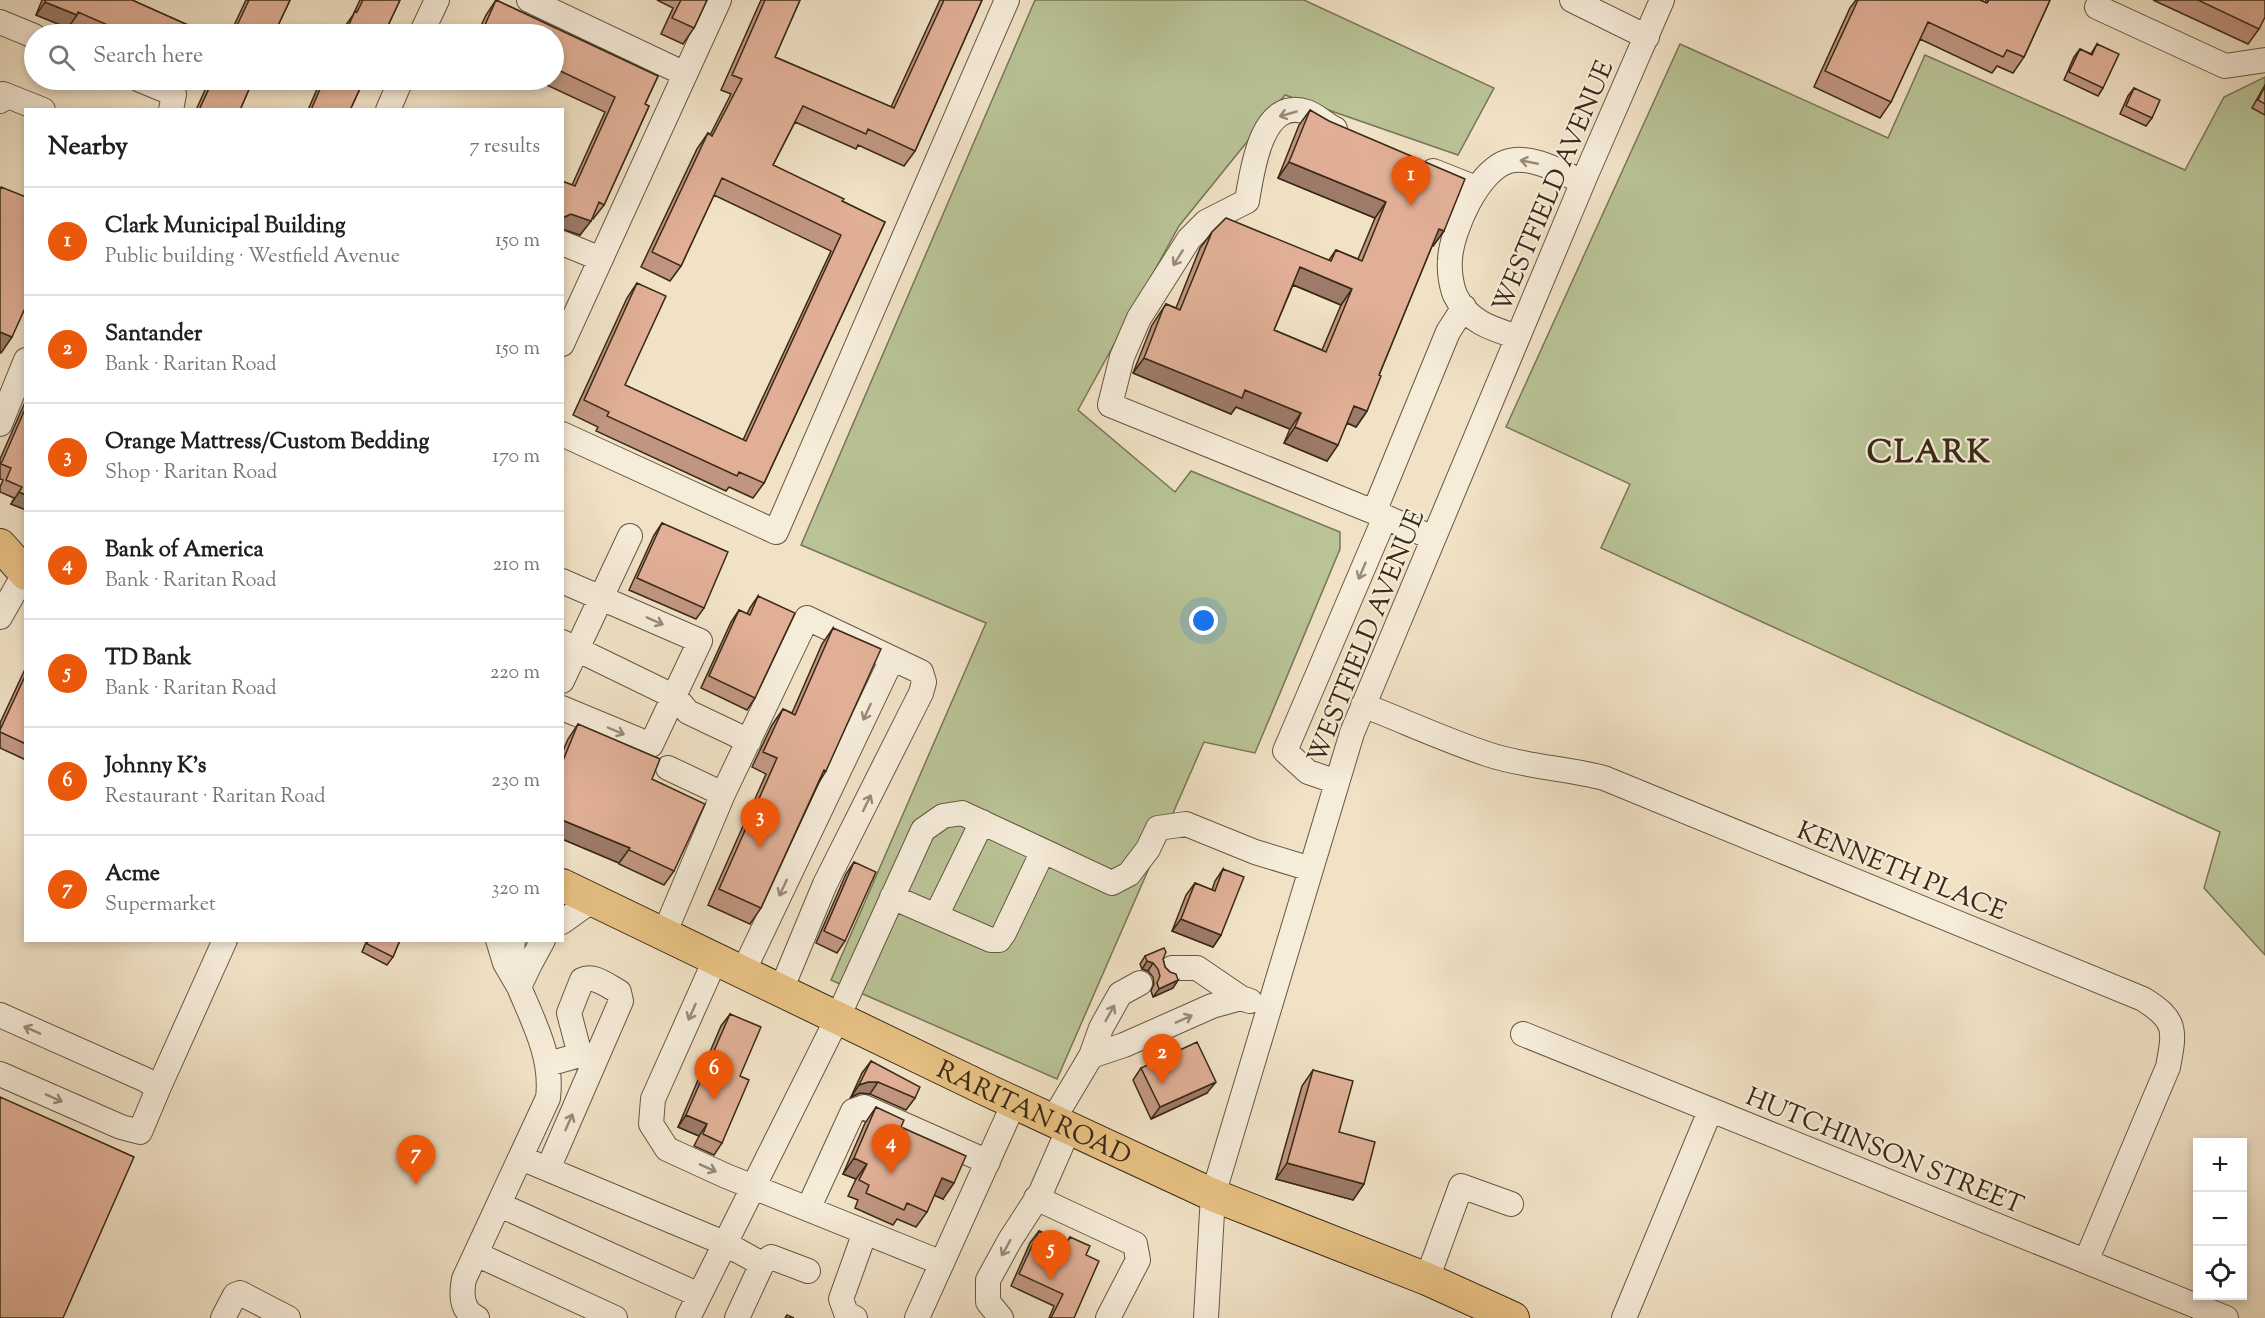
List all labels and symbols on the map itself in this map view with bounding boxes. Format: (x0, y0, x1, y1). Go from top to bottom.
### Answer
street label: WESTFIELD AVENUE (1484, 55, 1624, 319)
one-way arrow (1279, 109, 1298, 120)
pin: 1 (1392, 156, 1430, 206)
one-way arrow (1519, 156, 1539, 167)
one-way arrow (1171, 249, 1184, 266)
district label: CLARK (1867, 431, 1991, 477)
street label: WESTFIELD AVENUE (1299, 504, 1435, 769)
one-way arrow (1356, 561, 1367, 580)
your location (1189, 606, 1218, 635)
one-way arrow (645, 616, 663, 627)
one-way arrow (861, 702, 873, 720)
one-way arrow (607, 726, 625, 737)
one-way arrow (862, 795, 873, 813)
pin: 3 (740, 798, 780, 848)
street label: KENNETH PLACE (1791, 813, 2012, 931)
one-way arrow (777, 878, 789, 896)
one-way arrow (685, 1002, 697, 1020)
one-way arrow (1104, 1005, 1116, 1022)
one-way arrow (1174, 1012, 1192, 1024)
one-way arrow (24, 1024, 42, 1035)
pin: 2 (1142, 1034, 1182, 1084)
pin: 6 (694, 1050, 734, 1100)
street label: RARITAN ROAD (930, 1052, 1137, 1175)
street label: HUTCHINSON STREET (1740, 1080, 2028, 1225)
one-way arrow (44, 1093, 62, 1104)
one-way arrow (564, 1113, 575, 1131)
pin: 4 (872, 1124, 910, 1174)
pin: 7 (396, 1136, 436, 1185)
one-way arrow (698, 1162, 716, 1174)
pin: 5 (1032, 1230, 1070, 1280)
one-way arrow (1000, 1239, 1012, 1256)

